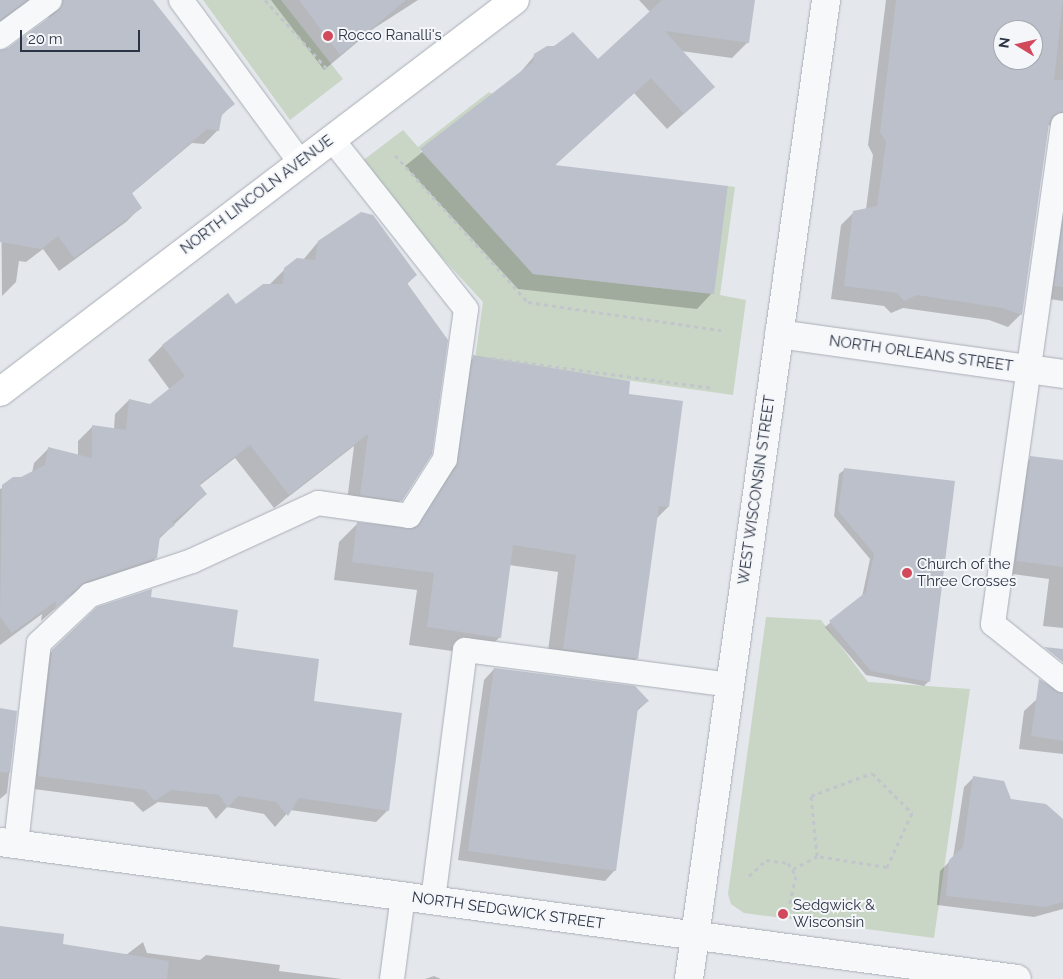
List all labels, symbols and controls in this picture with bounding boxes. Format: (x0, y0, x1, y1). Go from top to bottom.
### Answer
scale bar (22, 20, 142, 52)
north arrow (993, 20, 1043, 70)
place label: Rocco Ranalli's (338, 27, 442, 45)
text: 20 m (28, 30, 63, 48)
marker: Rocco Ranalli's (322, 30, 334, 42)
text: N (995, 36, 1013, 49)
street label: NORTH LINCOLN AVENUE (177, 132, 337, 258)
street label: NORTH ORLEANS STREET (828, 332, 1014, 376)
street label: WEST WISCONSIN STREET (735, 394, 779, 586)
place label: Church of the Three Crosses (917, 555, 1016, 590)
marker: Church of the Three Crosses (901, 567, 913, 579)
street label: NORTH SEDGWICK STREET (410, 889, 606, 933)
place label: Sedgwick & Wisconsin (793, 896, 875, 931)
marker: Sedgwick & Wisconsin (777, 908, 789, 920)

